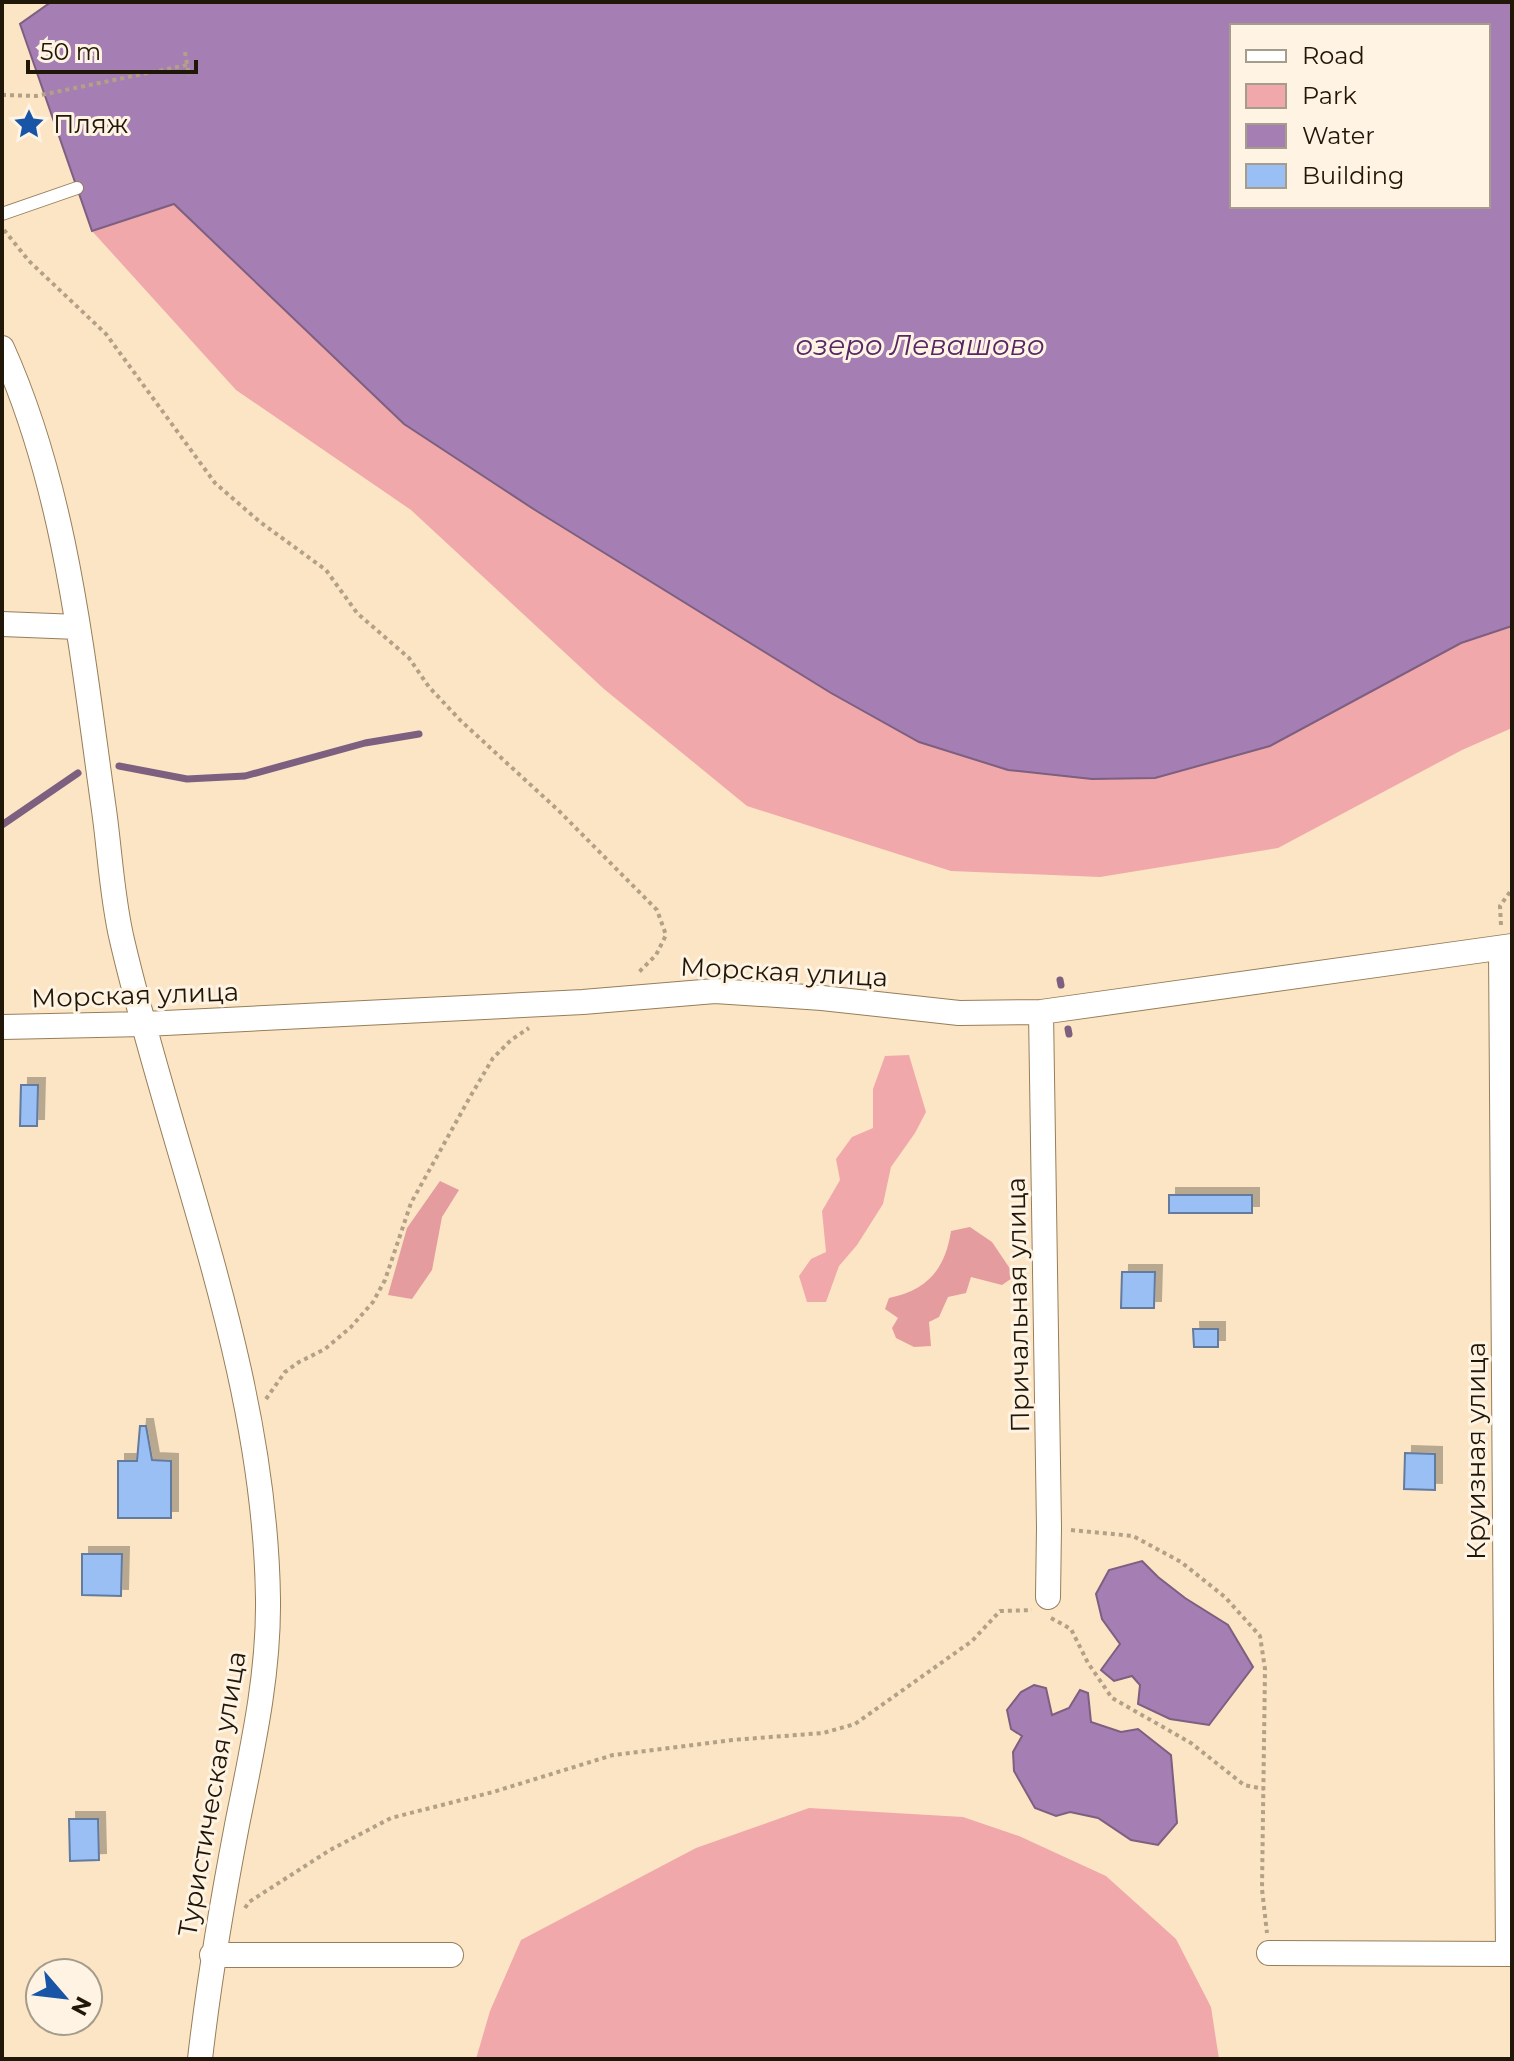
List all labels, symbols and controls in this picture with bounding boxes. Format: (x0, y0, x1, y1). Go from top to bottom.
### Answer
scale bar (28, 24, 196, 74)
legend (1230, 24, 1490, 208)
text: 50 m (40, 37, 101, 66)
text: Road (1302, 41, 1365, 70)
text: Park (1302, 81, 1357, 110)
place icon: Пляж (12, 107, 46, 141)
place label: Пляж (53, 108, 129, 140)
text: Water (1302, 121, 1375, 150)
text: Building (1302, 161, 1405, 190)
water label: озеро Левашово (795, 328, 1045, 362)
street label: Морская улица (679, 951, 889, 993)
street label: Морская улица (31, 975, 239, 1015)
street label: Причальная улица (1000, 1177, 1036, 1433)
street label: Круизная улица (1460, 1342, 1492, 1560)
street label: Туристическая улица (171, 1649, 253, 1939)
north arrow (24, 1957, 104, 2037)
text: N (65, 1992, 97, 2020)

